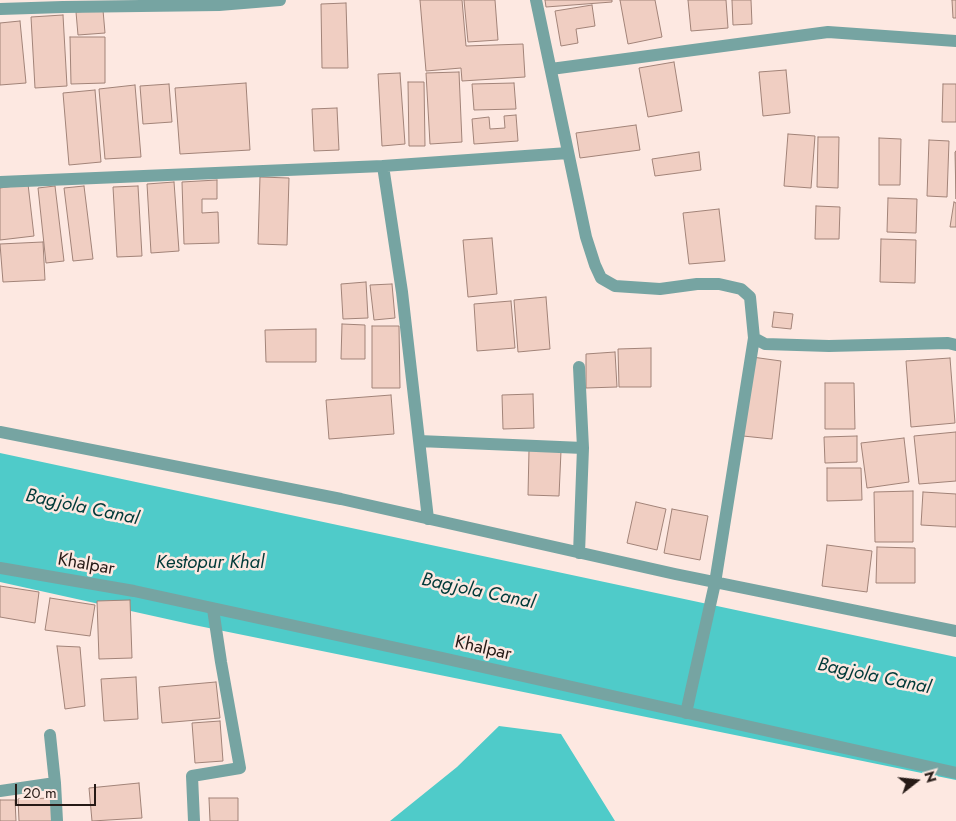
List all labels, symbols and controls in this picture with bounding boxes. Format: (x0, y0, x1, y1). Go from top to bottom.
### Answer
water label: Bagjola Canal (23, 485, 141, 531)
street label: Khalpar (56, 549, 116, 581)
water label: Kestopur Khal (156, 552, 264, 574)
water label: Bagjola Canal (419, 569, 537, 615)
street label: Khalpar (453, 632, 513, 666)
water label: Bagjola Canal (815, 654, 933, 700)
north arrow (891, 756, 941, 806)
text: N (919, 769, 942, 785)
scale bar (18, 774, 99, 806)
text: 20 m (23, 782, 57, 804)

